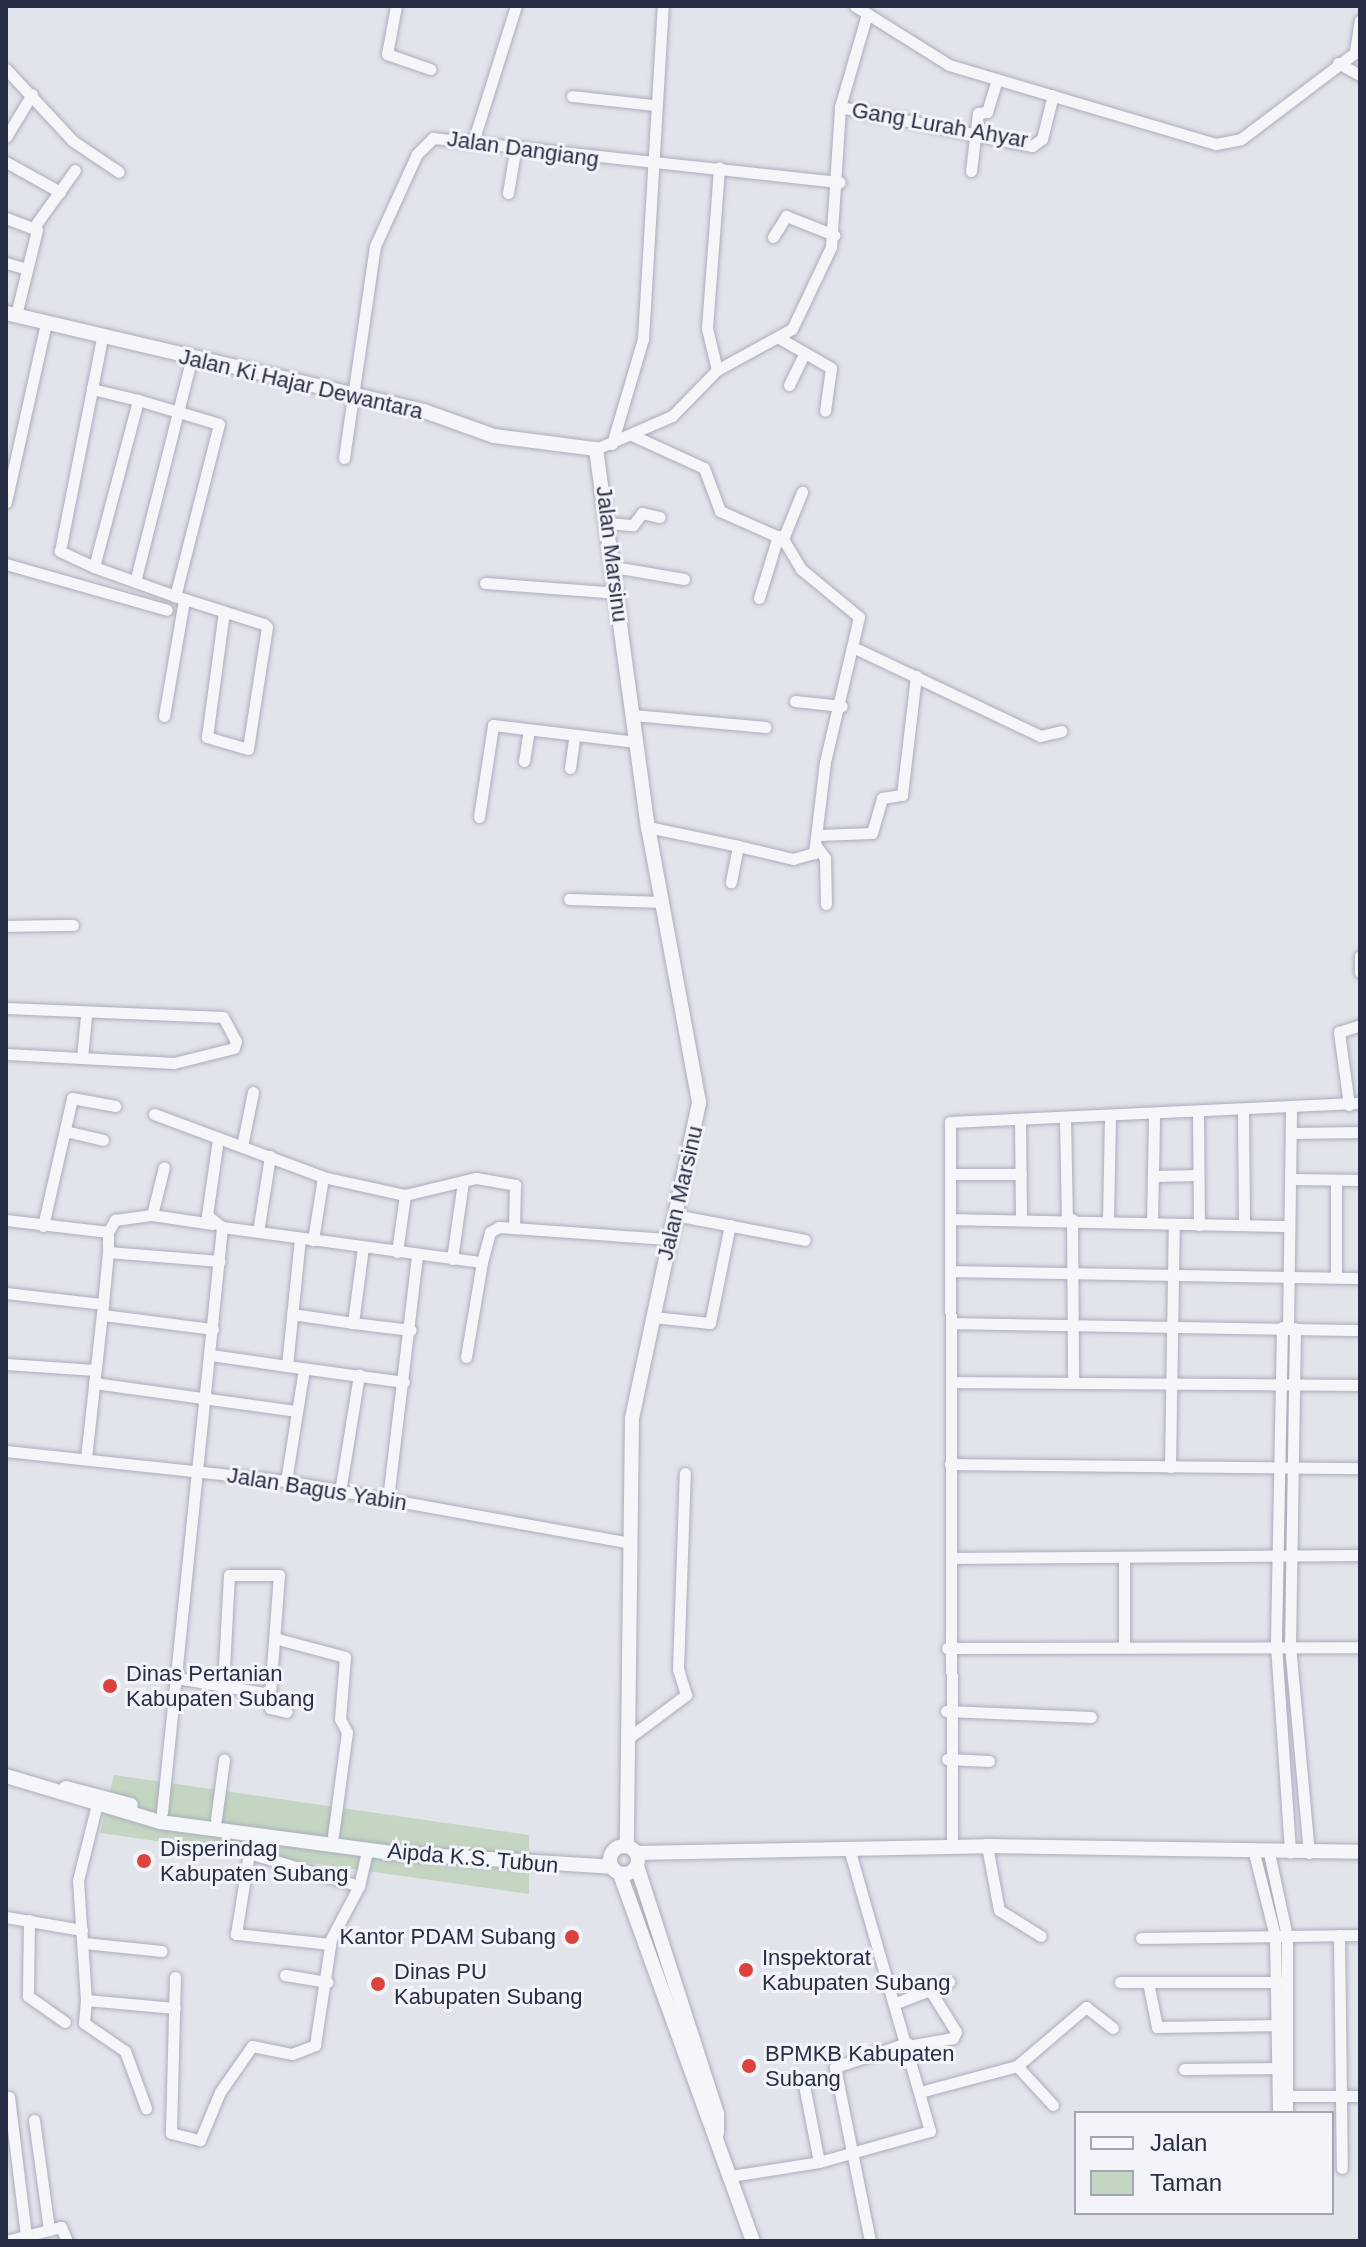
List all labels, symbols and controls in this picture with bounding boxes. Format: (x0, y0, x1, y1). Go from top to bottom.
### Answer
street label: Gang Lurah Ahyar (849, 96, 1031, 154)
street label: Jalan Dangiang (445, 125, 601, 173)
street label: Jalan Ki Hajar Dewantara (176, 343, 426, 425)
street label: Jalan Marsinu (591, 484, 633, 624)
street label: Jalan Marsinu (652, 1123, 708, 1263)
street label: Jalan Bagus Yabin (225, 1462, 409, 1516)
place label: Dinas Pertanian Kabupaten Subang (126, 1660, 314, 1712)
marker: Dinas Pertanian Kabupaten Subang (101, 1677, 119, 1695)
place label: Disperindag Kabupaten Subang (160, 1835, 348, 1886)
street label: Aipda K.S. Tubun (386, 1837, 560, 1879)
marker: Disperindag Kabupaten Subang (135, 1852, 153, 1870)
place label: Kantor PDAM Subang (340, 1924, 556, 1950)
marker: Kantor PDAM Subang (563, 1928, 581, 1946)
place label: Inspektorat Kabupaten Subang (762, 1944, 950, 1996)
place label: Dinas PU Kabupaten Subang (394, 1958, 582, 2010)
marker: Inspektorat Kabupaten Subang (737, 1961, 755, 1979)
marker: Dinas PU Kabupaten Subang (369, 1975, 387, 1993)
place label: BPMKB Kabupaten Subang (765, 2040, 955, 2092)
marker: BPMKB Kabupaten Subang (740, 2057, 758, 2075)
legend (1074, 2111, 1334, 2215)
text: Jalan (1150, 2129, 1207, 2156)
text: Taman (1150, 2169, 1222, 2196)

